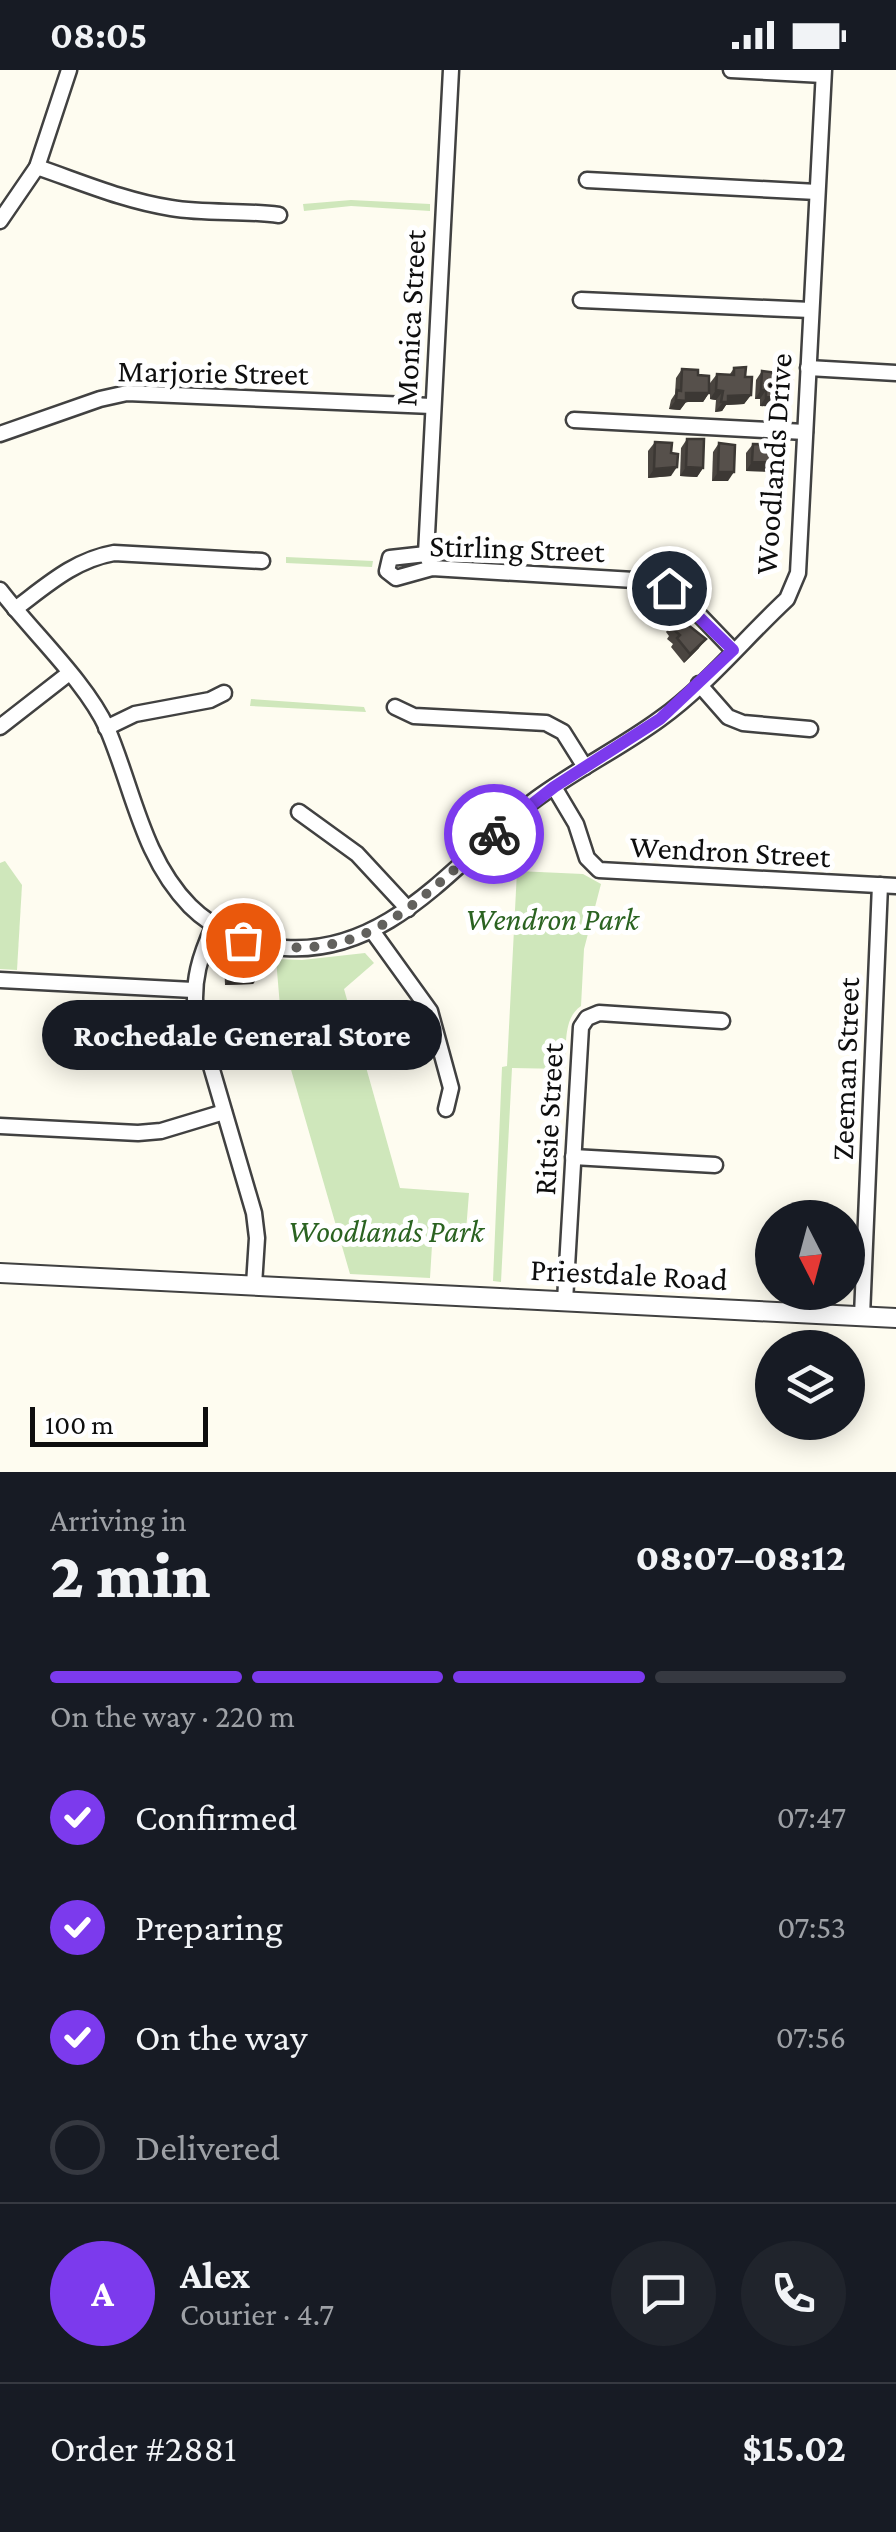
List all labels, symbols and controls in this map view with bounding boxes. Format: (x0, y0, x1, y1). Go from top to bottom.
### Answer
text: 08:05 (50, 14, 148, 56)
street label: Monica Street (387, 228, 433, 407)
street label: Marjorie Street (117, 352, 309, 392)
street label: Woodlands Drive (747, 352, 799, 576)
street label: Stirling Street (429, 527, 606, 569)
pin (627, 546, 712, 631)
icon: home (642, 561, 697, 616)
courier (444, 784, 544, 884)
icon: bike (467, 807, 522, 862)
street label: Wendron Street (629, 828, 832, 874)
pin (201, 898, 286, 983)
park label: Wendron Park (465, 901, 641, 937)
icon: bag (216, 913, 271, 968)
street label: Zeeman Street (824, 976, 866, 1161)
callout: Rochedale General Store (43, 1000, 443, 1070)
text: Rochedale General Store (73, 1017, 411, 1053)
street label: Ritsie Street (526, 1042, 570, 1196)
north arrow (755, 1200, 865, 1310)
map controls (755, 1200, 865, 1440)
park label: Woodlands Park (288, 1213, 486, 1249)
street label: Priestdale Road (529, 1251, 729, 1297)
button: layers (755, 1330, 865, 1440)
scale bar (30, 1402, 208, 1446)
text: 100 m (45, 1409, 114, 1440)
text: Arriving in (50, 1502, 187, 1538)
text: 08:07–08:12 (636, 1536, 846, 1578)
text: 2 min (50, 1539, 211, 1611)
text: On the way · 220 m (50, 1698, 295, 1734)
icon: check (50, 1790, 105, 1845)
text: Confirmed (135, 1796, 298, 1838)
text: 07:47 (777, 1799, 846, 1835)
icon: check (50, 1900, 105, 1955)
text: Preparing (135, 1906, 283, 1948)
text: 07:53 (777, 1909, 846, 1945)
icon: check (50, 2010, 105, 2065)
text: On the way (135, 2016, 307, 2058)
text: 07:56 (776, 2019, 846, 2055)
text: Delivered (135, 2126, 280, 2168)
button: chat (611, 2241, 716, 2346)
button: phone (741, 2241, 846, 2346)
text: Alex (180, 2254, 250, 2296)
text: A (91, 2272, 114, 2314)
text: Courier · 4.7 (180, 2296, 334, 2332)
text: Order #2881 (50, 2427, 237, 2469)
text: $15.02 (743, 2427, 846, 2469)

